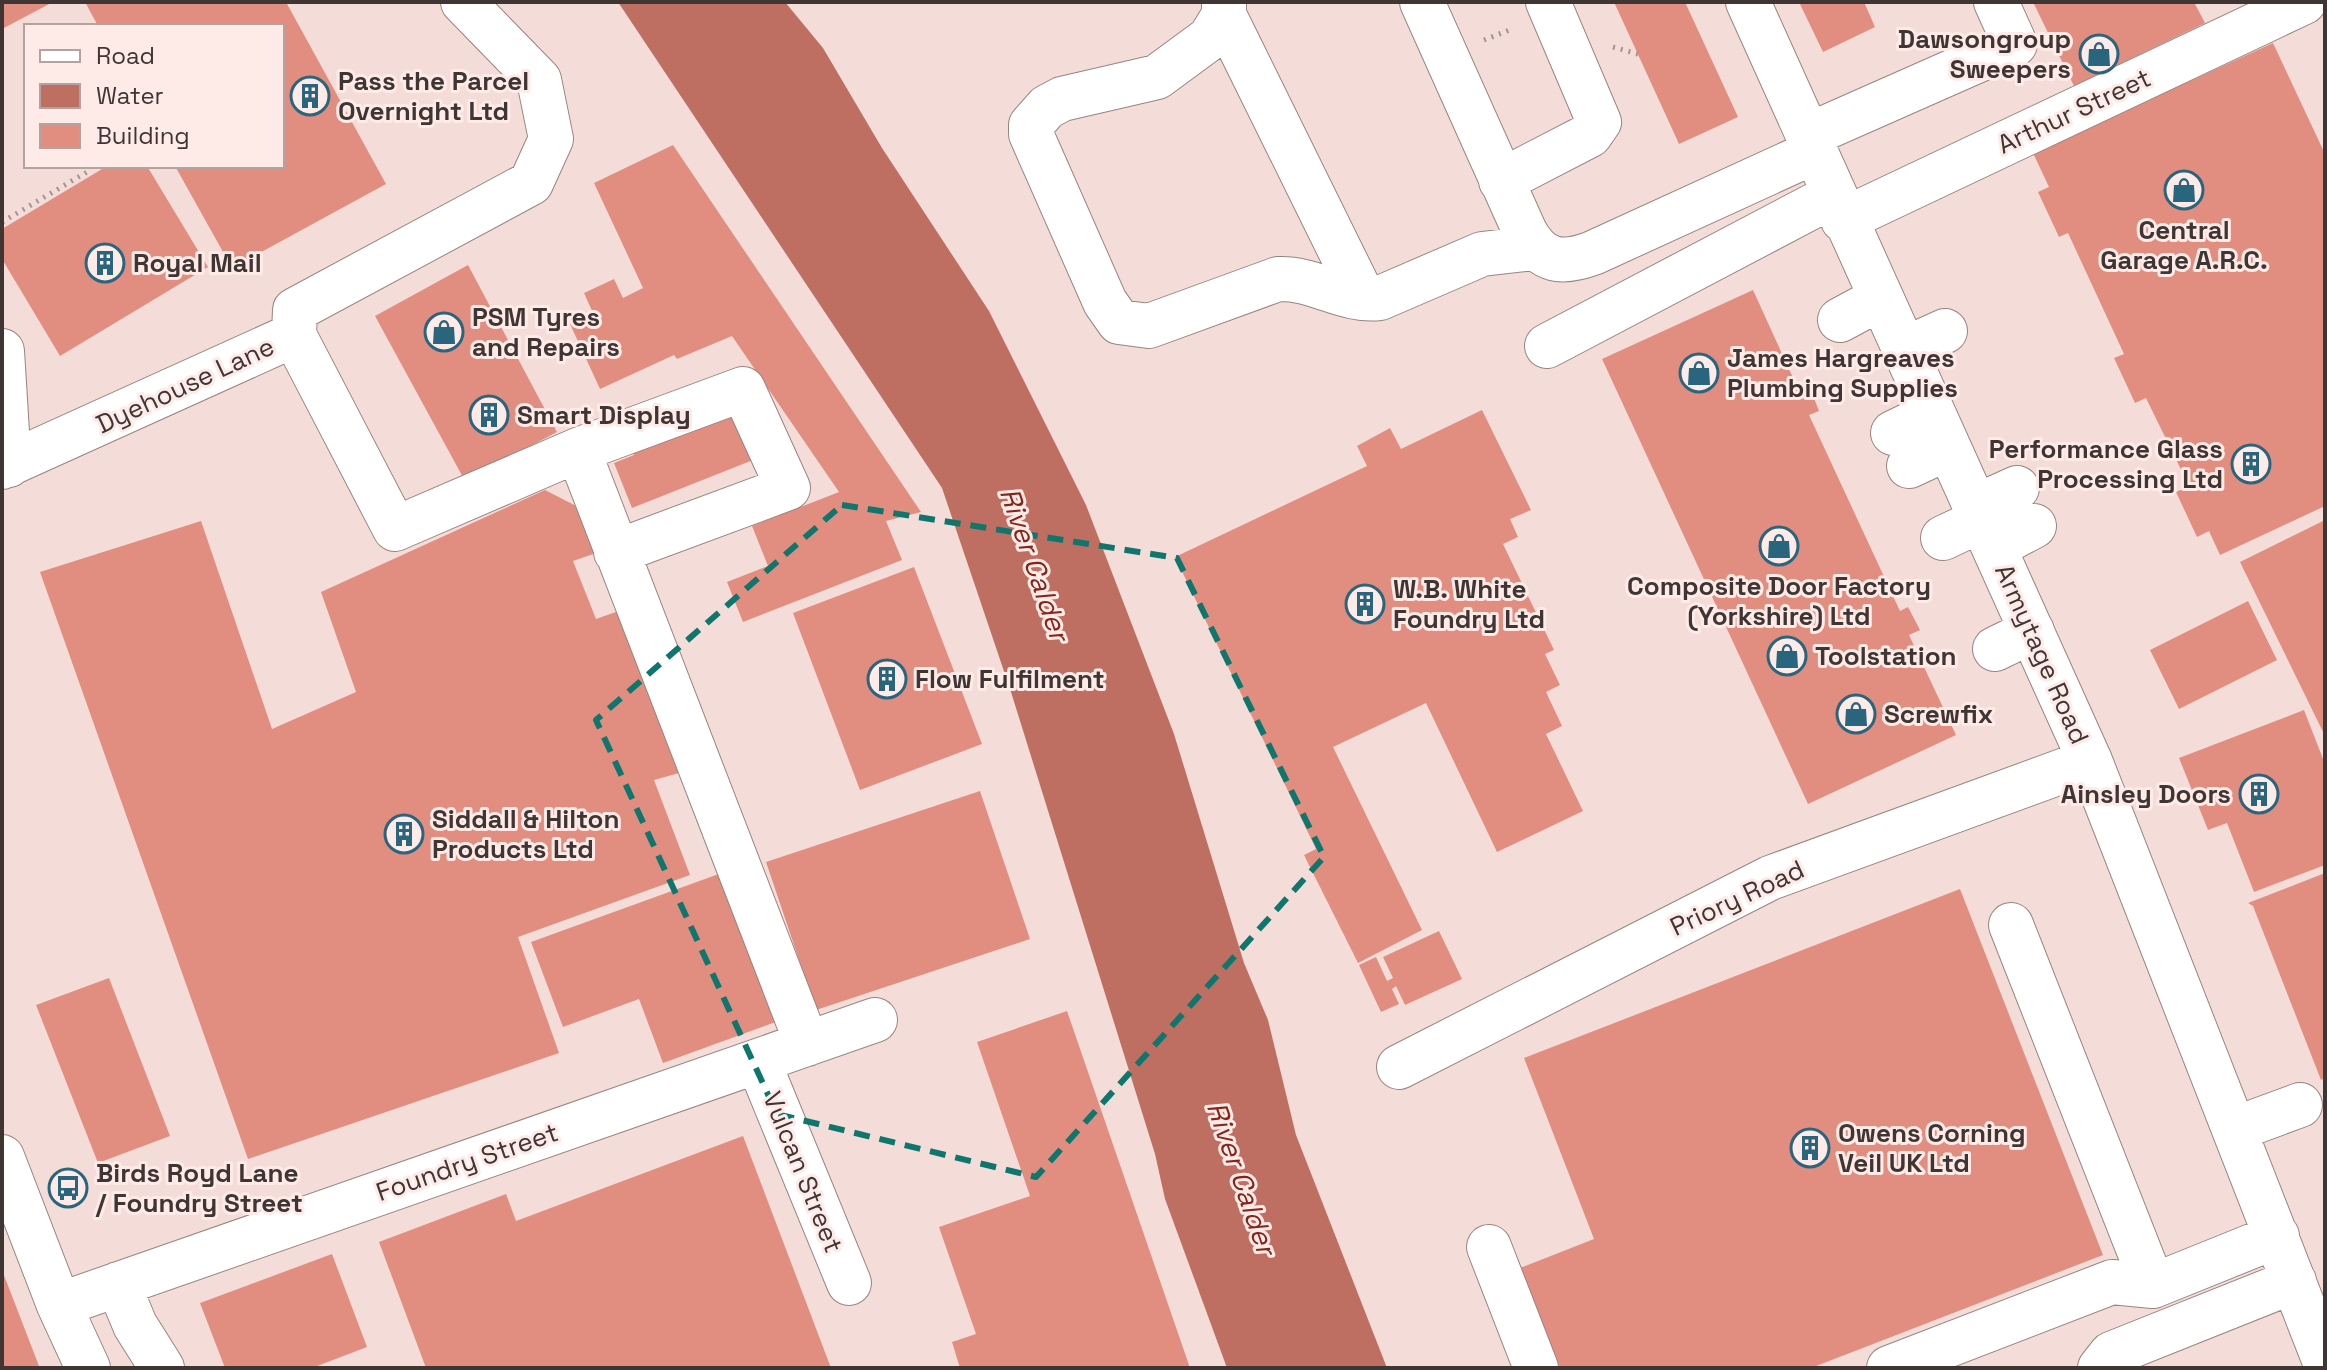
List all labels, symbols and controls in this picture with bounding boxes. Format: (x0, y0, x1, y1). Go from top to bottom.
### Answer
place label: Dawsongroup Sweepers (1898, 22, 2071, 86)
legend (24, 24, 284, 168)
shop icon: Dawsongroup Sweepers (2078, 33, 2120, 75)
text: Road (96, 40, 155, 71)
street label: Arthur Street (1992, 61, 2156, 161)
place label: Pass the Parcel Overnight Ltd (338, 64, 529, 128)
building icon: Pass the Parcel Overnight Ltd (289, 75, 331, 117)
text: Water (96, 80, 164, 111)
text: Building (96, 120, 190, 151)
shop icon: Central Garage A.R.C. (2163, 169, 2205, 211)
place label: Central Garage A.R.C. (2100, 213, 2268, 277)
building icon: Royal Mail (84, 242, 126, 284)
place label: Royal Mail (133, 246, 262, 280)
place label: PSM Tyres and Repairs (472, 300, 620, 364)
shop icon: PSM Tyres and Repairs (423, 311, 465, 353)
street label: Dyehouse Lane (90, 329, 280, 441)
place label: James Hargreaves Plumbing Supplies (1727, 341, 1958, 405)
shop icon: James Hargreaves Plumbing Supplies (1678, 352, 1720, 394)
building icon: Smart Display (468, 394, 510, 436)
place label: Smart Display (517, 398, 691, 432)
place label: Performance Glass Processing Ltd (1989, 432, 2223, 496)
building icon: Performance Glass Processing Ltd (2230, 443, 2272, 485)
water label: River Calder (992, 483, 1079, 649)
shop icon: Composite Door Factory (Yorkshire) Ltd (1758, 525, 1800, 567)
street label: Armytage Road (1987, 559, 2097, 749)
place label: Composite Door Factory (Yorkshire) Ltd (1627, 569, 1931, 633)
place label: W.B. White Foundry Ltd (1393, 572, 1545, 636)
building icon: W.B. White Foundry Ltd (1344, 583, 1386, 625)
shop icon: Toolstation (1766, 635, 1808, 677)
place label: Toolstation (1815, 639, 1957, 673)
building icon: Flow Fulfilment (866, 658, 908, 700)
place label: Flow Fulfilment (915, 662, 1105, 696)
shop icon: Screwfix (1835, 693, 1877, 735)
place label: Screwfix (1884, 697, 1993, 731)
building icon: Ainsley Doors (2238, 773, 2280, 815)
place label: Ainsley Doors (2061, 777, 2231, 811)
place label: Siddall & Hilton Products Ltd (432, 802, 620, 866)
building icon: Siddall & Hilton Products Ltd (383, 813, 425, 855)
street label: Priory Road (1665, 852, 1809, 944)
street label: Vulcan Street (755, 1086, 851, 1258)
water label: River Calder (1199, 1097, 1286, 1263)
street label: Foundry Street (371, 1115, 563, 1209)
place label: Owens Corning Veil UK Ltd (1838, 1116, 2026, 1180)
building icon: Owens Corning Veil UK Ltd (1789, 1127, 1831, 1169)
place label: Birds Royd Lane / Foundry Street (95, 1156, 303, 1220)
bus stop icon: Birds Royd Lane / Foundry Street (47, 1167, 89, 1209)

